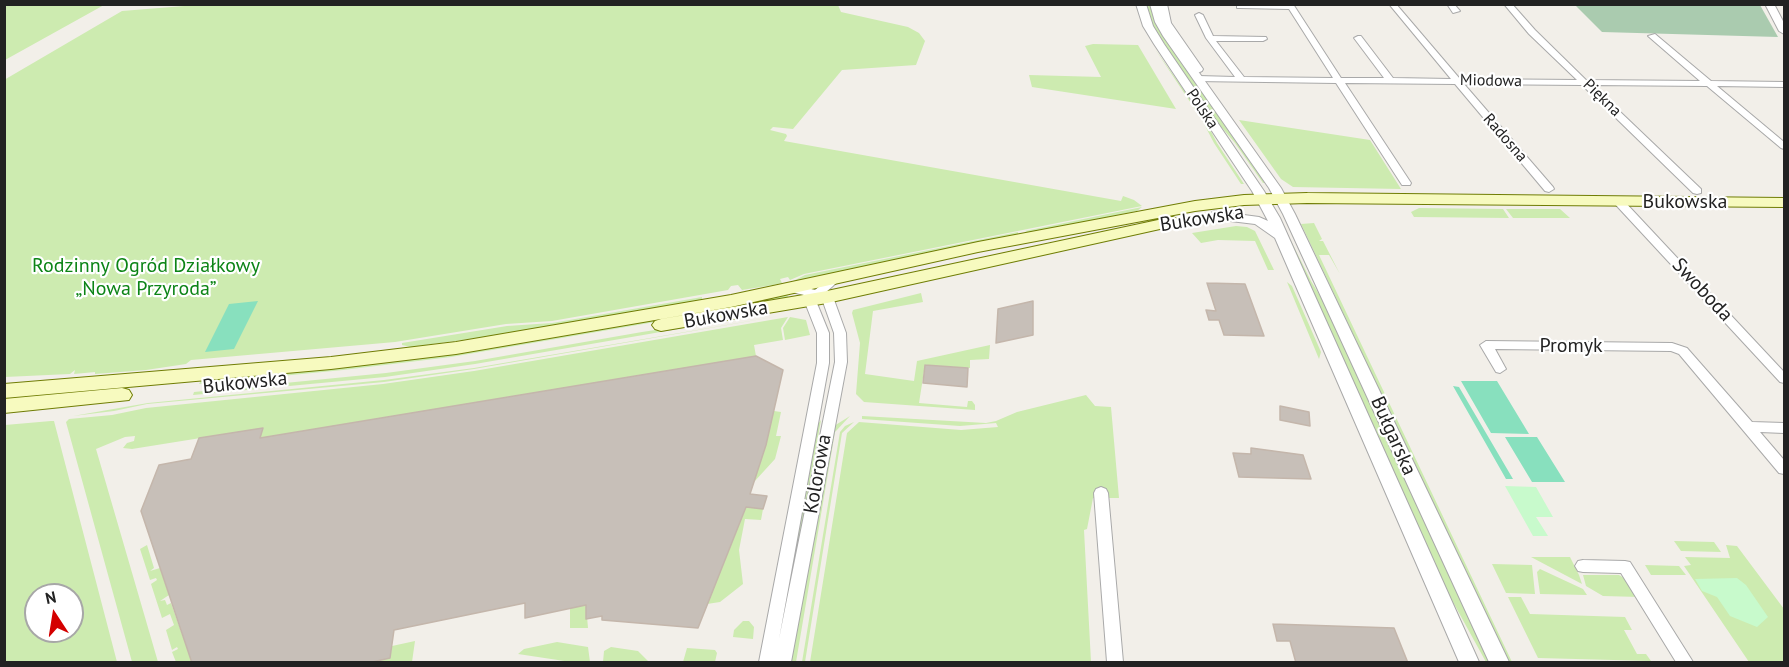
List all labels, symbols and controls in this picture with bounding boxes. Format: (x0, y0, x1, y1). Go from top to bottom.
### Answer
street label: Miodowa (1460, 71, 1522, 91)
street label: Piękna (1579, 75, 1625, 121)
street label: Polska (1182, 85, 1222, 133)
street label: Radosna (1479, 110, 1531, 166)
street label: Bukowska (1643, 190, 1727, 214)
street label: Bukowska (1158, 201, 1246, 237)
street label: Swoboda (1667, 253, 1737, 327)
park label: Rodzinny Ogród Działkowy „Nowa Przyroda” (32, 254, 260, 301)
street label: Bukowska (682, 296, 770, 334)
street label: Promyk (1539, 334, 1603, 358)
street label: Bukowska (202, 367, 288, 399)
street label: Bułgarska (1365, 393, 1421, 479)
street label: Kolorowa (799, 432, 837, 516)
north arrow (24, 583, 84, 643)
text: N (43, 586, 58, 608)

